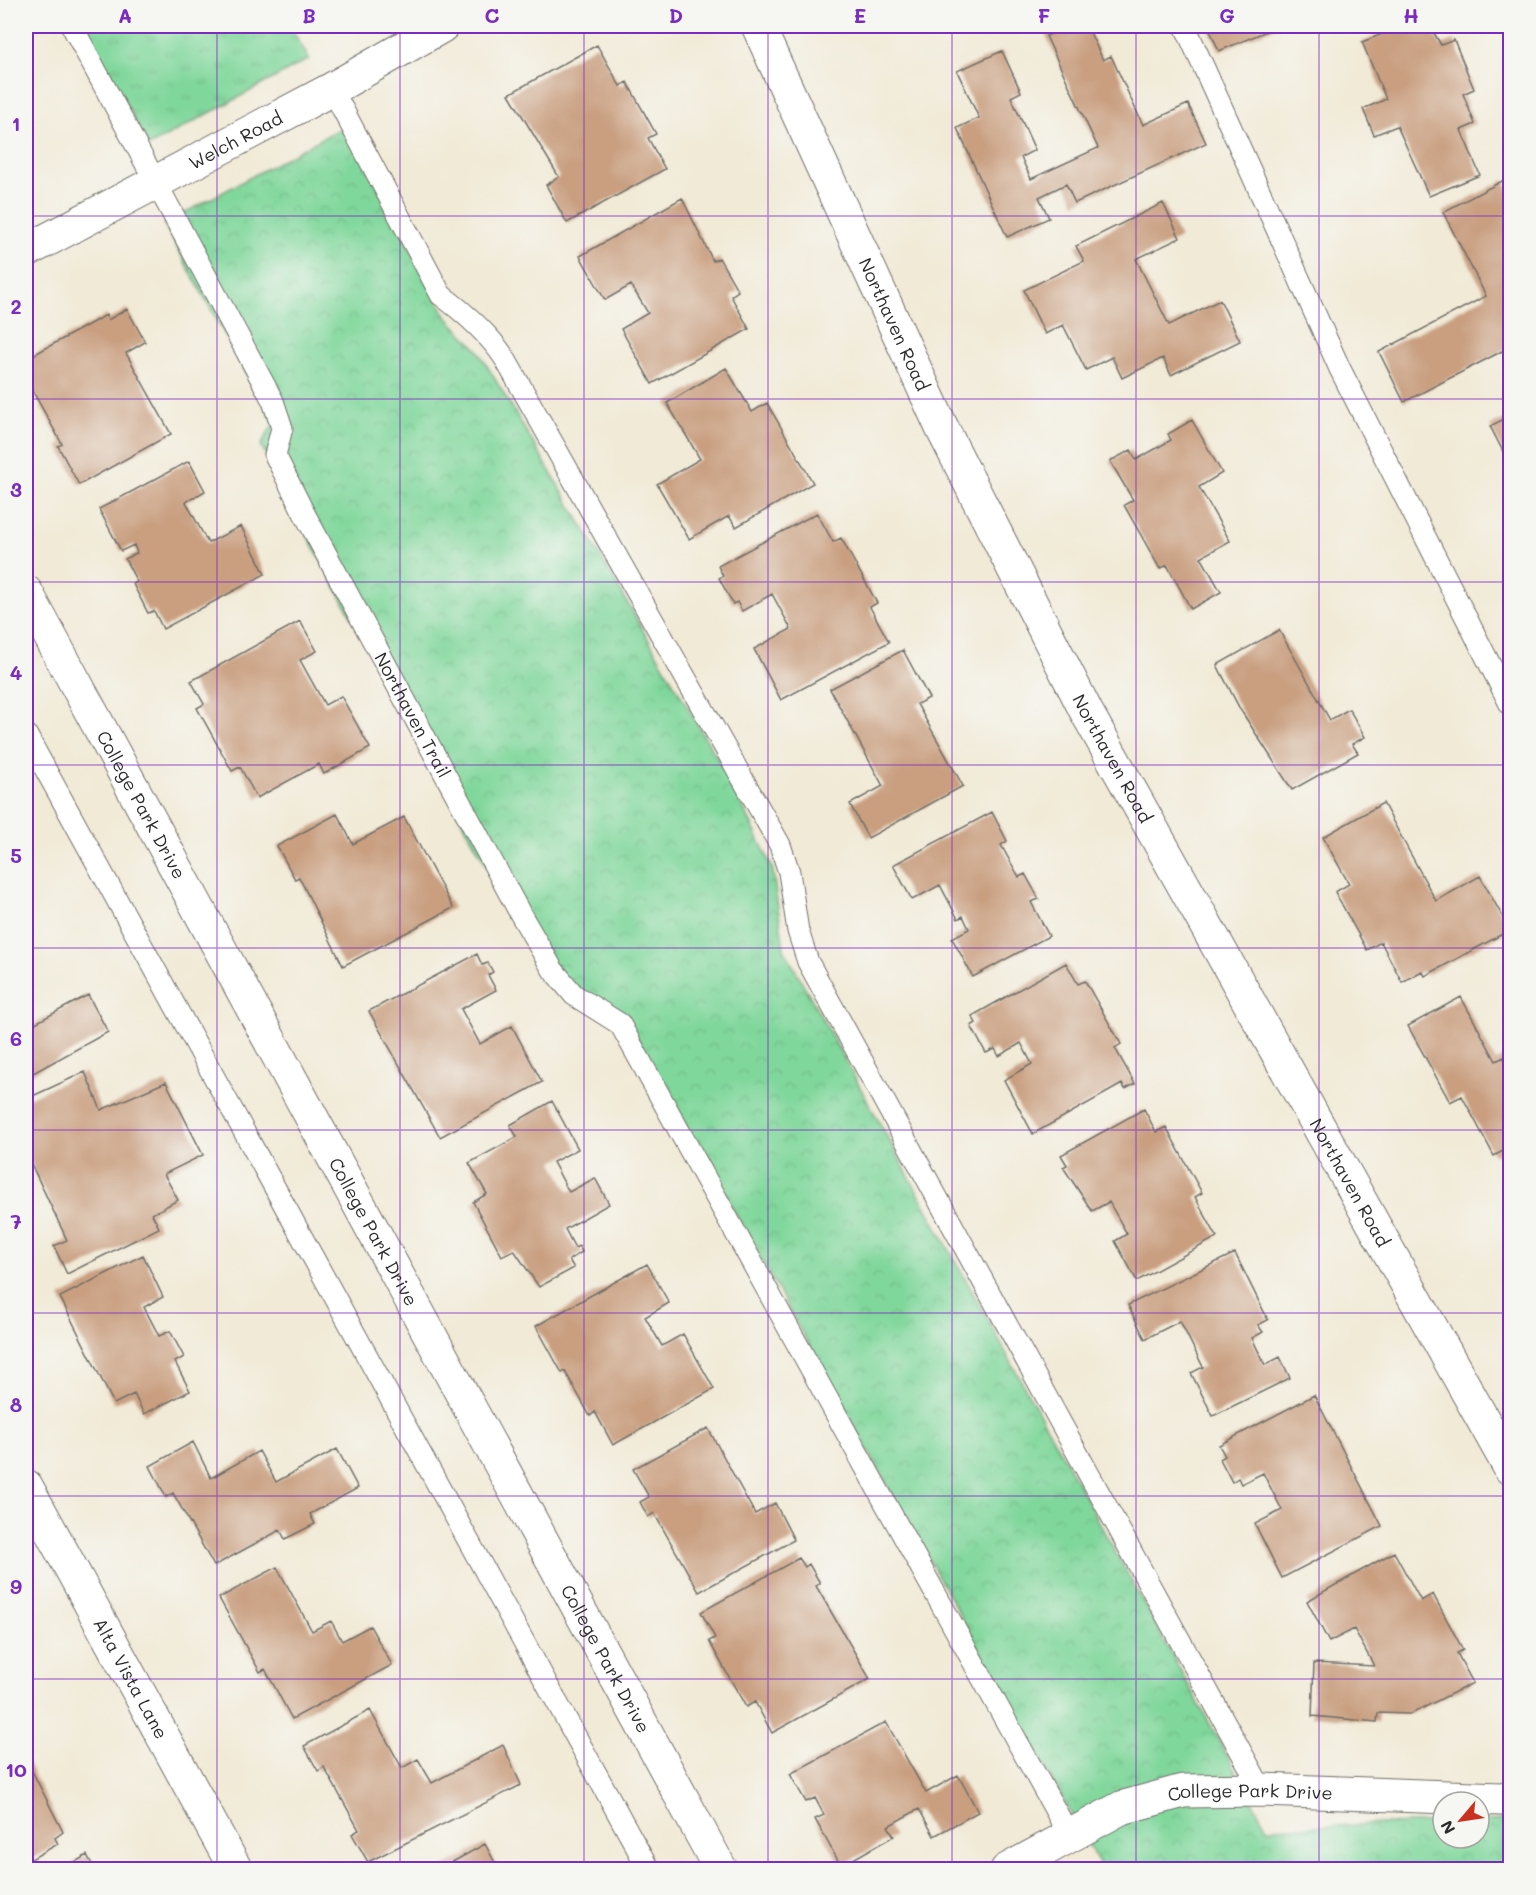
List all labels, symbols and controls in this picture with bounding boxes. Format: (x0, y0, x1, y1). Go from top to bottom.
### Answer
text: A (118, 2, 132, 28)
text: B (302, 2, 316, 28)
text: C (485, 2, 500, 28)
text: D (669, 2, 683, 28)
text: E (854, 2, 866, 28)
text: F (1038, 2, 1051, 28)
text: G (1219, 2, 1235, 28)
text: H (1403, 2, 1419, 28)
street label: Welch Road (184, 105, 287, 175)
text: 1 (12, 110, 20, 136)
street label: Northaven Road (854, 254, 935, 395)
text: 2 (10, 293, 22, 319)
text: 3 (10, 476, 22, 502)
street label: Northaven Trail (369, 648, 457, 782)
text: 4 (10, 659, 23, 685)
street label: Northaven Road (1067, 690, 1158, 827)
street label: College Park Drive (92, 726, 192, 883)
text: 5 (10, 842, 22, 868)
text: 6 (10, 1025, 22, 1051)
street label: Northaven Road (1304, 1114, 1396, 1251)
street label: College Park Drive (324, 1153, 424, 1310)
text: 7 (10, 1208, 22, 1234)
text: 8 (10, 1391, 22, 1417)
text: 9 (10, 1573, 22, 1599)
street label: College Park Drive (556, 1580, 656, 1737)
street label: Alta Vista Lane (88, 1613, 174, 1743)
text: 10 (5, 1756, 27, 1782)
street label: College Park Drive (1165, 1778, 1333, 1807)
north arrow (1431, 1790, 1491, 1850)
text: N (1435, 1817, 1460, 1838)

